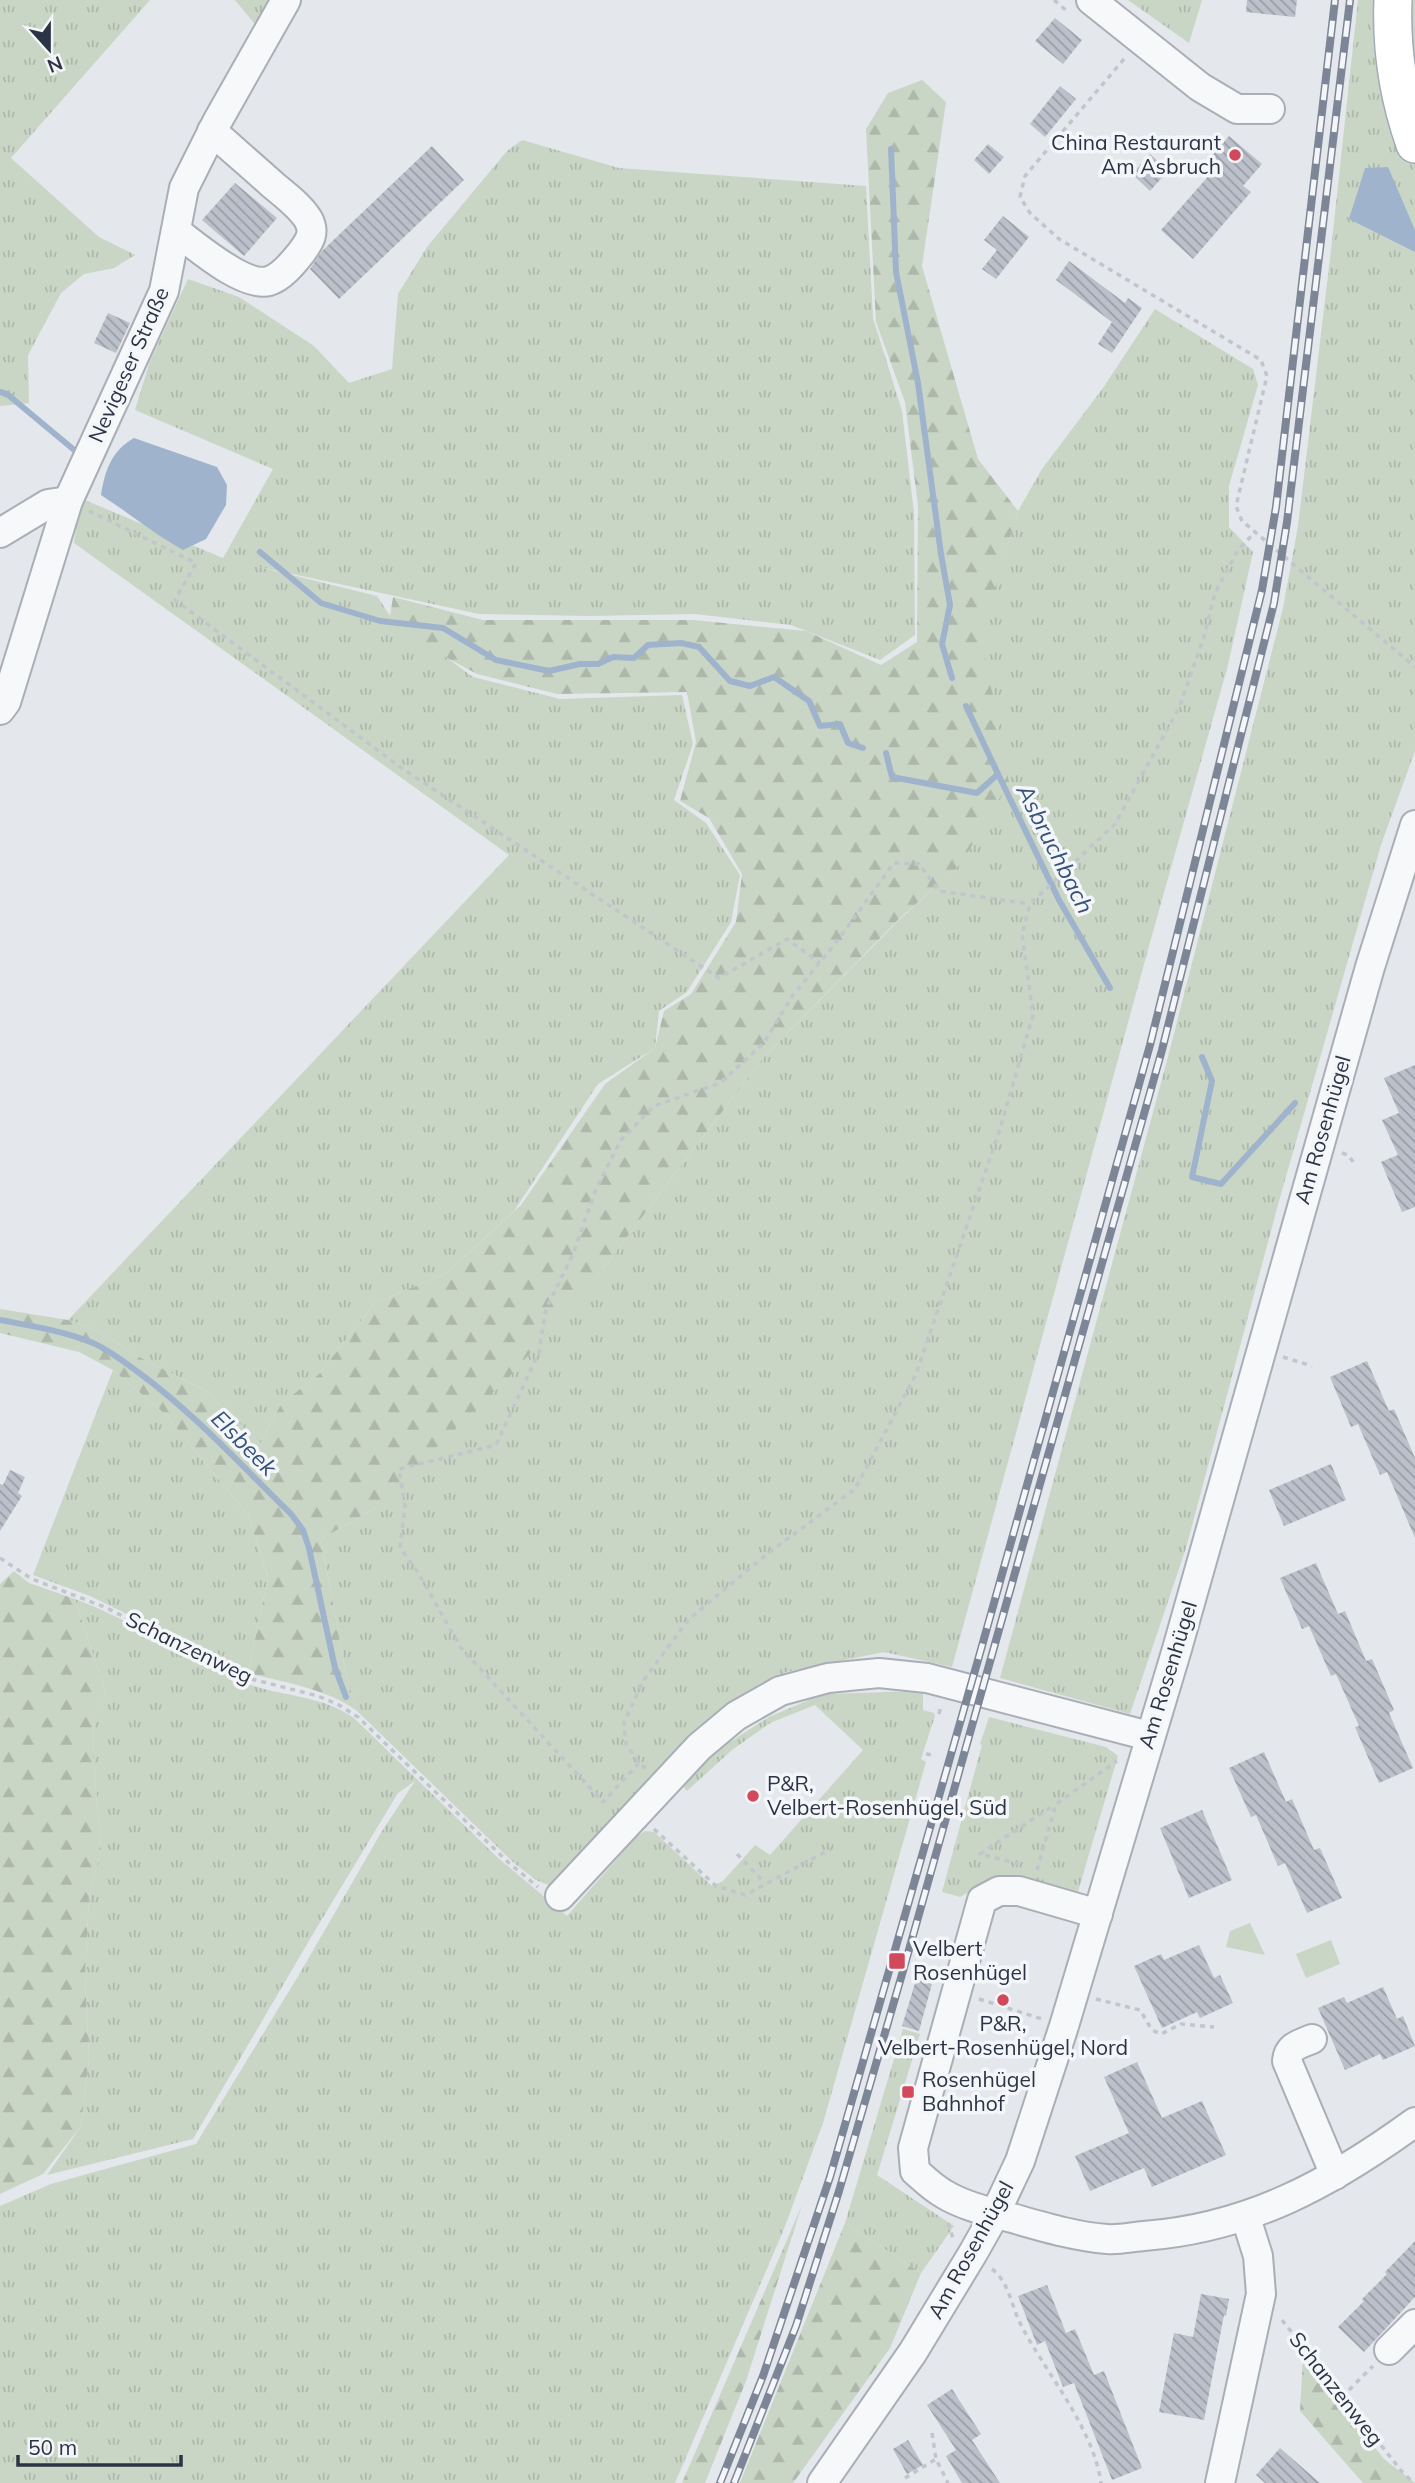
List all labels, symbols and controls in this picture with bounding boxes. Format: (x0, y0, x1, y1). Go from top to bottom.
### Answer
north arrow (14, 14, 84, 84)
text: N (44, 51, 66, 79)
place label: China Restaurant Am Asbruch (1051, 129, 1221, 179)
marker: China Restaurant Am Asbruch (1227, 147, 1243, 163)
street label: Nevigeser Straße (82, 283, 174, 446)
water label: Asbruchbach (1010, 779, 1100, 918)
street label: Am Rosenhügel (1288, 1052, 1356, 1207)
water label: Elsbeek (205, 1404, 284, 1482)
street label: Am Rosenhügel (1132, 1598, 1202, 1752)
street label: Schanzenweg (122, 1605, 257, 1689)
place label: P&R, Velbert-Rosenhügel, Süd (767, 1770, 1007, 1820)
marker: P&R, Velbert-Rosenhügel, Süd (745, 1788, 761, 1804)
place label: Velbert Rosenhügel (913, 1935, 1027, 1985)
marker: Velbert Rosenhügel (887, 1951, 907, 1971)
marker: P&R, Velbert-Rosenhügel, Nord (995, 1992, 1011, 2008)
place label: P&R, Velbert-Rosenhügel, Nord (878, 2010, 1128, 2060)
place label: Rosenhügel Bahnhof (922, 2066, 1036, 2116)
marker: Rosenhügel Bahnhof (900, 2084, 916, 2100)
street label: Am Rosenhügel (922, 2176, 1019, 2323)
street label: Schanzenweg (1284, 2326, 1389, 2450)
scale bar (18, 2424, 180, 2468)
text: 50 m (28, 2434, 77, 2460)

